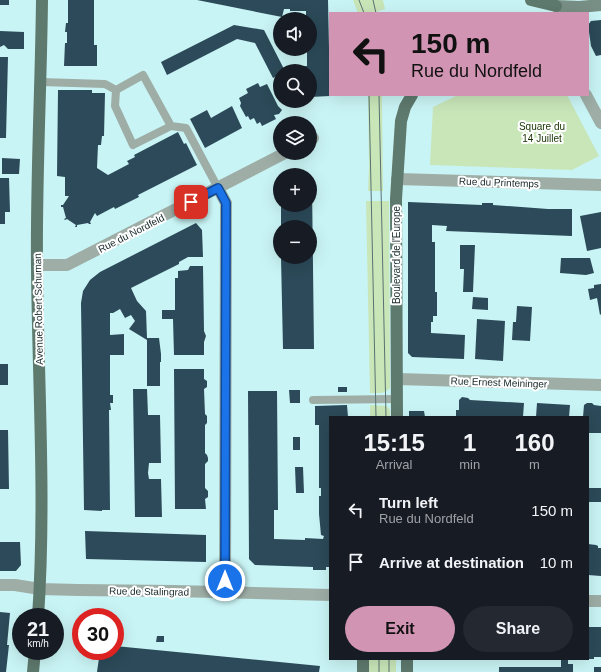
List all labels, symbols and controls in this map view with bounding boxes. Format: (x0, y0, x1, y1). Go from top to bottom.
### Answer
map controls (273, 12, 317, 264)
button: sound (273, 12, 317, 56)
icon: left (345, 28, 397, 80)
text: 150 m (411, 28, 490, 59)
text: Rue du Nordfeld (411, 61, 542, 81)
button: search (273, 64, 317, 108)
button: layers (273, 116, 317, 160)
park label: Square du 14 Juillet (519, 121, 565, 144)
button: + (273, 168, 317, 212)
street label: Rue du Printemps (459, 176, 539, 189)
pin (174, 185, 208, 219)
icon: arrive (180, 191, 202, 213)
street label: Boulevard de l'Europe (391, 206, 402, 304)
street label: Rue du Nordfeld (96, 212, 166, 255)
button: − (273, 220, 317, 264)
street label: Avenue Robert Schuman (32, 253, 45, 365)
street label: Rue Ernest Meininger (450, 375, 548, 390)
text: 15:15 (363, 429, 425, 456)
text: 1 (463, 429, 476, 456)
text: 160 (515, 429, 555, 456)
text: Arrival (376, 457, 413, 472)
text: min (459, 457, 480, 472)
text: m (529, 457, 540, 472)
text: Turn left (379, 494, 438, 511)
icon: left (345, 499, 367, 521)
text: 150 m (531, 502, 573, 519)
text: Rue du Nordfeld (379, 511, 474, 526)
icon: arrive (345, 551, 367, 573)
text: Arrive at destination (379, 554, 524, 571)
text: 10 m (540, 554, 573, 571)
position arrow (204, 560, 246, 602)
street label: Rue de Stalingrad (109, 585, 189, 598)
button: Exit (345, 606, 455, 652)
button: Share (463, 606, 573, 652)
speed limit sign: 30 (72, 608, 124, 660)
text: 21 (27, 618, 49, 640)
text: km/h (27, 638, 49, 649)

